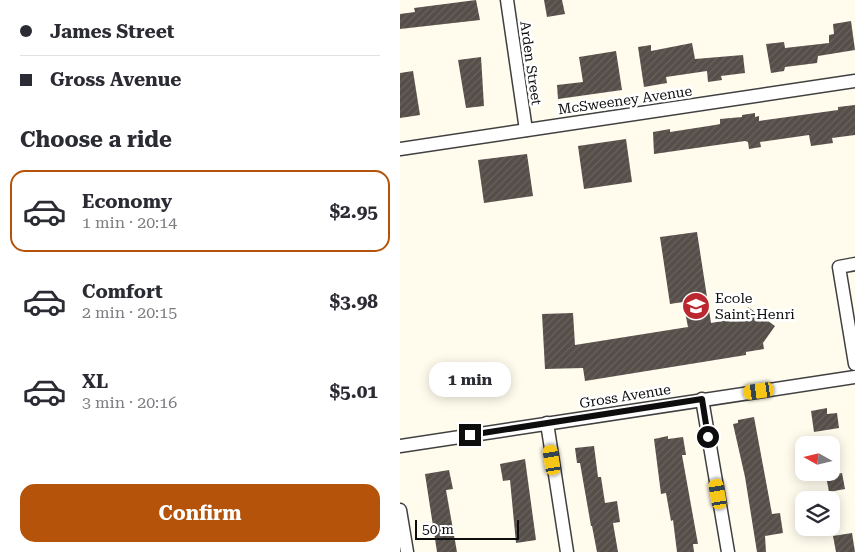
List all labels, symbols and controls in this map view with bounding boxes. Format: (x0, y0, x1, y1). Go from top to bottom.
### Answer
text: James Street (50, 20, 175, 43)
street label: Arden Street (517, 20, 545, 106)
text: Gross Avenue (50, 68, 181, 91)
street label: McSweeney Avenue (557, 83, 693, 117)
text: Choose a ride (20, 127, 172, 152)
icon: car (22, 189, 67, 234)
text: Economy (82, 190, 172, 213)
text: $2.95 (329, 200, 378, 223)
text: 1 min · 20:14 (82, 213, 177, 232)
icon: car (22, 279, 67, 324)
text: Comfort (82, 280, 163, 303)
text: $3.98 (329, 290, 378, 313)
place label: Ecole Saint-Henri (715, 290, 795, 322)
school or university icon: Ecole Saint-Henri (681, 291, 711, 321)
text: 2 min · 20:15 (82, 303, 177, 322)
callout: 1 min (429, 362, 511, 398)
icon: car (22, 369, 67, 414)
text: XL (82, 370, 108, 393)
text: 1 min (448, 370, 492, 389)
text: $5.01 (329, 380, 378, 403)
street label: Gross Avenue (578, 381, 672, 411)
car (743, 381, 774, 401)
text: 3 min · 20:16 (82, 393, 177, 412)
route end (459, 424, 481, 446)
route start (697, 426, 719, 448)
north arrow (795, 436, 840, 481)
map controls (795, 436, 840, 536)
car (542, 444, 561, 476)
car (708, 478, 727, 510)
button: Confirm (20, 484, 380, 542)
button: layers (795, 491, 840, 536)
scale bar (415, 517, 519, 540)
text: 50 m (422, 521, 454, 537)

